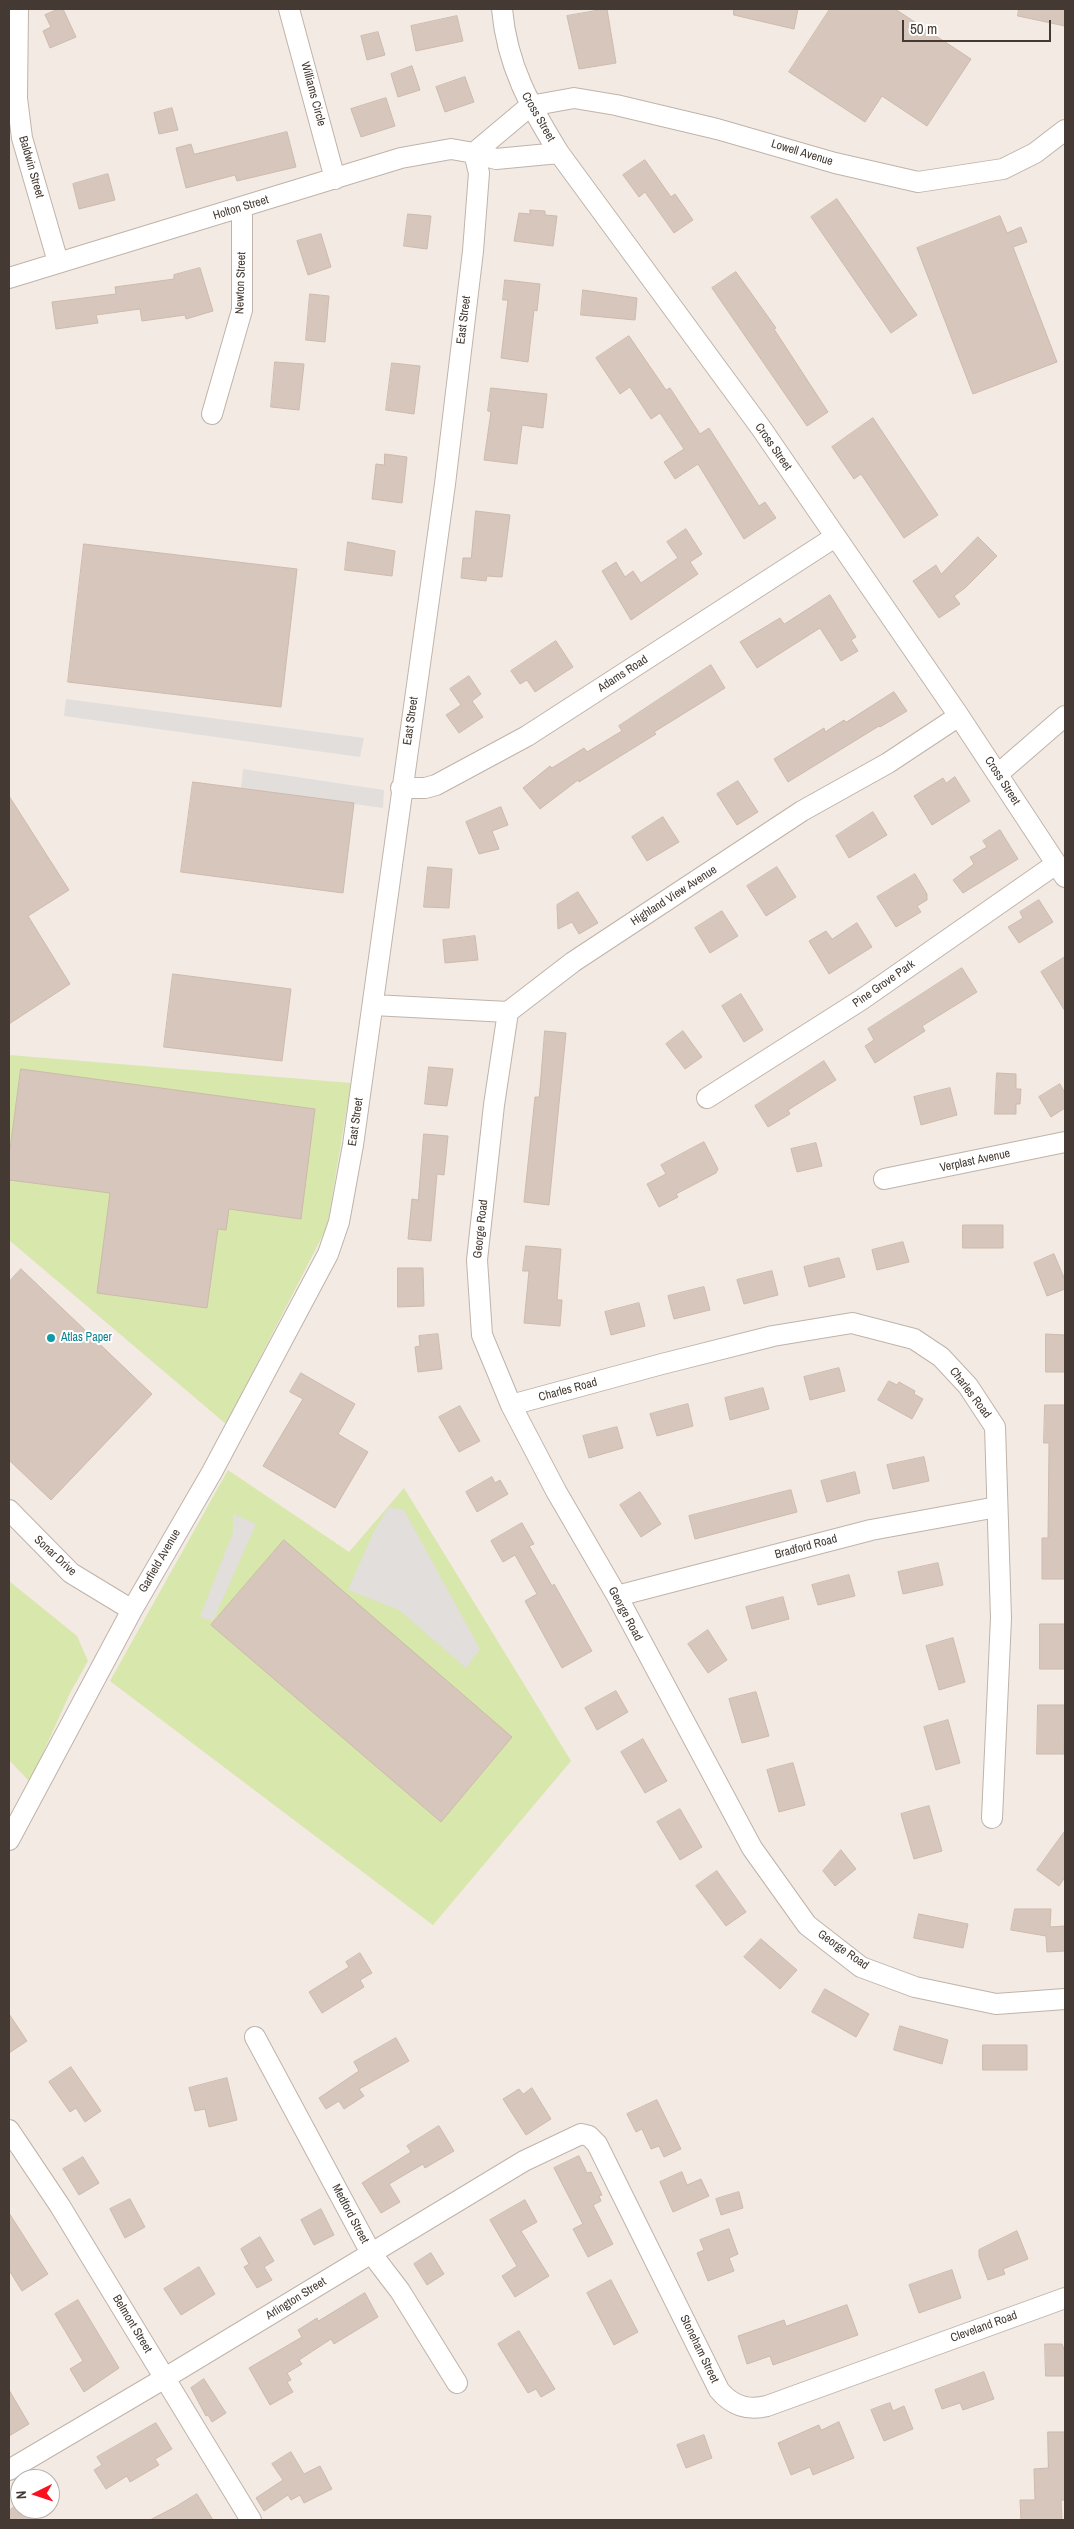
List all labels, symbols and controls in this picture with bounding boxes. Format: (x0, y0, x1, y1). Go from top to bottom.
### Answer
scale bar (904, 10, 1053, 42)
text: 50 m (910, 18, 937, 39)
street label: Williams Circle (297, 60, 329, 128)
street label: Cross Street (518, 90, 558, 144)
street label: Baldwin Street (15, 134, 47, 200)
street label: Lowell Avenue (769, 137, 835, 169)
street label: Holton Street (211, 193, 271, 223)
street label: Newton Street (233, 252, 249, 314)
street label: East Street (454, 295, 474, 345)
street label: Cross Street (751, 420, 795, 474)
street label: Adams Road (595, 652, 651, 696)
street label: East Street (400, 696, 422, 746)
street label: Cross Street (981, 754, 1023, 808)
street label: Highland View Avenue (628, 863, 720, 929)
street label: Pine Grove Park (850, 957, 918, 1011)
street label: East Street (345, 1097, 367, 1147)
street label: Verplast Avenue (939, 1147, 1011, 1175)
street label: George Road (471, 1199, 491, 1259)
place label: Atlas Paper (61, 1331, 112, 1345)
marker: Atlas Paper (45, 1332, 57, 1344)
street label: Charles Road (946, 1365, 994, 1421)
street label: Charles Road (537, 1375, 599, 1405)
street label: Garfield Avenue (136, 1527, 184, 1595)
street label: Bradford Road (773, 1532, 839, 1562)
street label: Sonar Drive (31, 1533, 79, 1579)
street label: George Road (605, 1585, 645, 1643)
street label: George Road (815, 1927, 871, 1973)
street label: Medford Street (328, 2182, 372, 2246)
street label: Arlington Street (263, 2275, 329, 2323)
street label: Belmont Street (109, 2292, 155, 2356)
street label: Cleveland Road (949, 2308, 1019, 2346)
street label: Stoneham Street (676, 2313, 722, 2385)
north arrow (10, 2469, 60, 2519)
text: N (12, 2490, 30, 2500)

